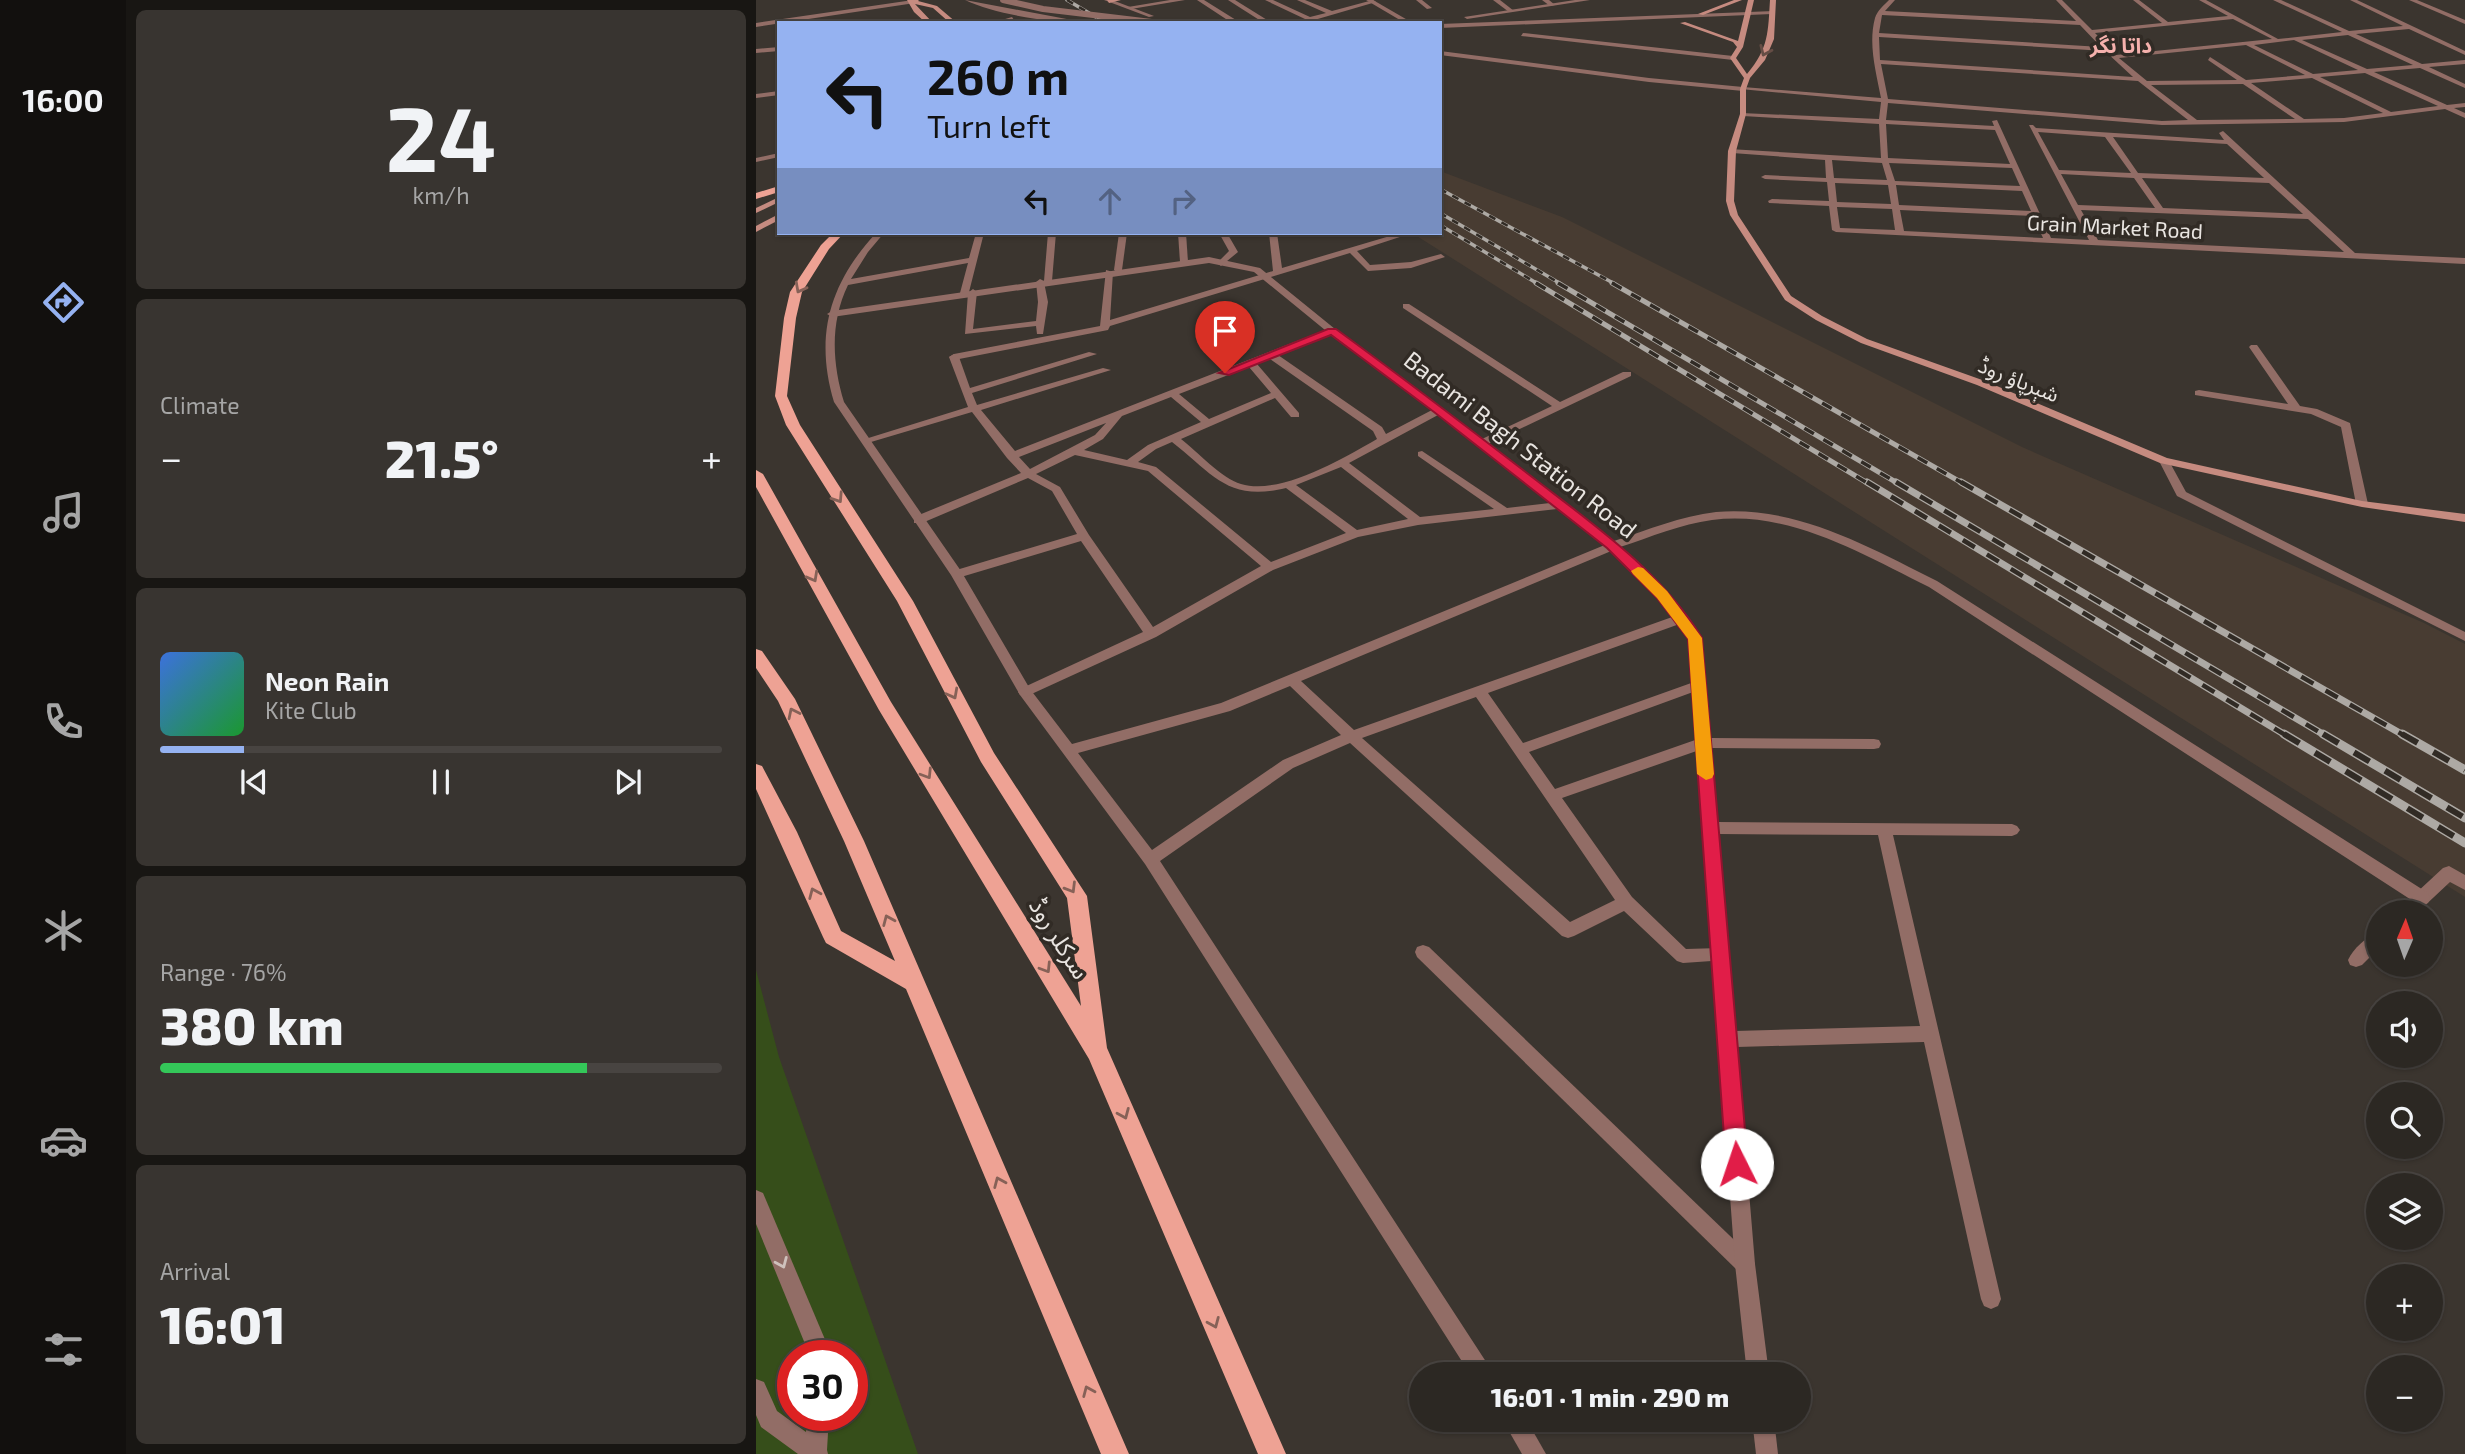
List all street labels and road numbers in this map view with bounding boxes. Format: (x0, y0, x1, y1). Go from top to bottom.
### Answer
street label: Grain Market Road (2026, 209, 2204, 243)
street label: Badami Bagh Station Road (1399, 344, 1643, 544)
street label: شېرپاؤ روڈ (1974, 352, 2063, 409)
street label: سرکلر روڈ (1023, 892, 1096, 985)

